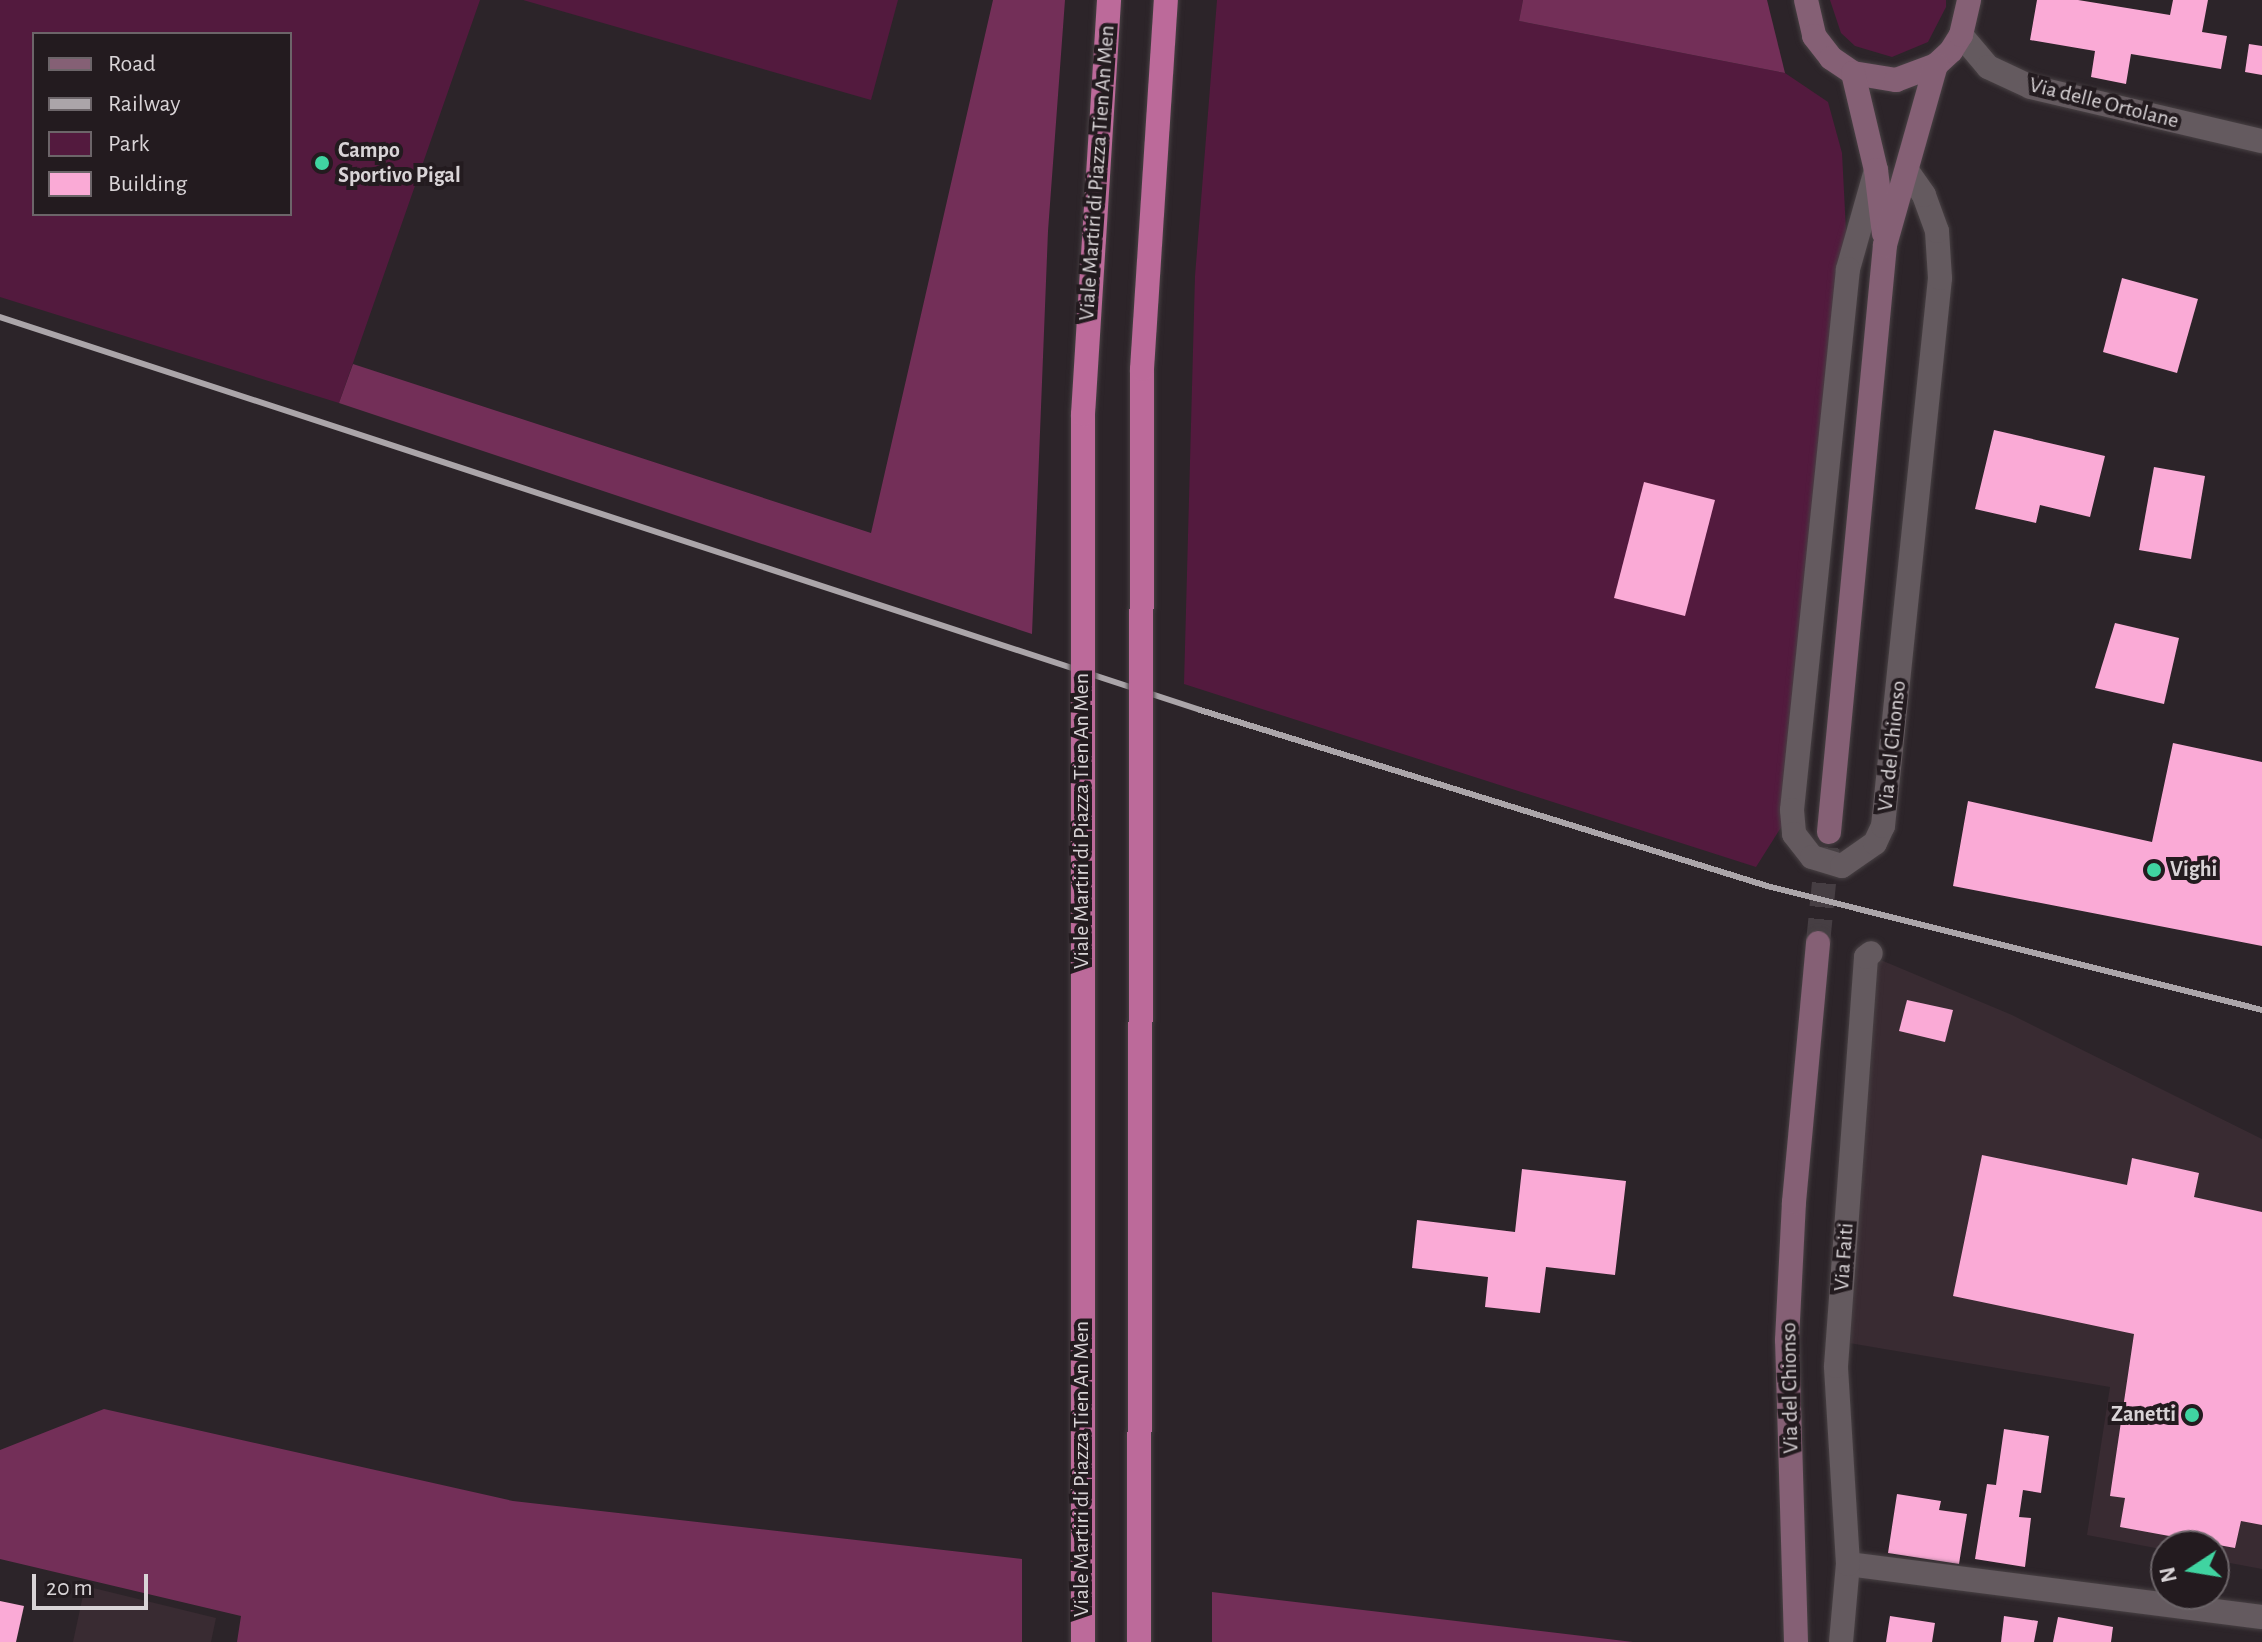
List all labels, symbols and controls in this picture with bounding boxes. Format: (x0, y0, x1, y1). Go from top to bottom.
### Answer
street label: Viale Martiri di Piazza Tien An Men (1074, 24, 1120, 322)
legend (32, 32, 292, 216)
text: Road (108, 52, 156, 76)
street label: Via delle Ortolane (2026, 72, 2182, 134)
text: Railway (108, 92, 180, 116)
text: Park (108, 132, 149, 156)
place label: Campo Sportivo Pigal (338, 137, 461, 188)
marker: Campo Sportivo Pigal (313, 154, 331, 172)
text: Building (108, 172, 187, 196)
street label: Viale Martiri di Piazza Tien An Men (1069, 673, 1095, 969)
street label: Via del Chionso (1872, 679, 1912, 813)
place label: Vighi (2170, 857, 2217, 883)
marker: Vighi (2145, 861, 2163, 879)
street label: Via Faiti (1828, 1222, 1860, 1292)
street label: Viale Martiri di Piazza Tien An Men (1069, 1321, 1095, 1617)
street label: Via del Chionso (1776, 1322, 1804, 1454)
place label: Zanetti (2111, 1402, 2176, 1428)
marker: Zanetti (2183, 1406, 2201, 1424)
north arrow (2150, 1530, 2230, 1610)
scale bar (36, 1558, 152, 1608)
text: N (2156, 1565, 2181, 1584)
text: 20 m (46, 1576, 93, 1600)

